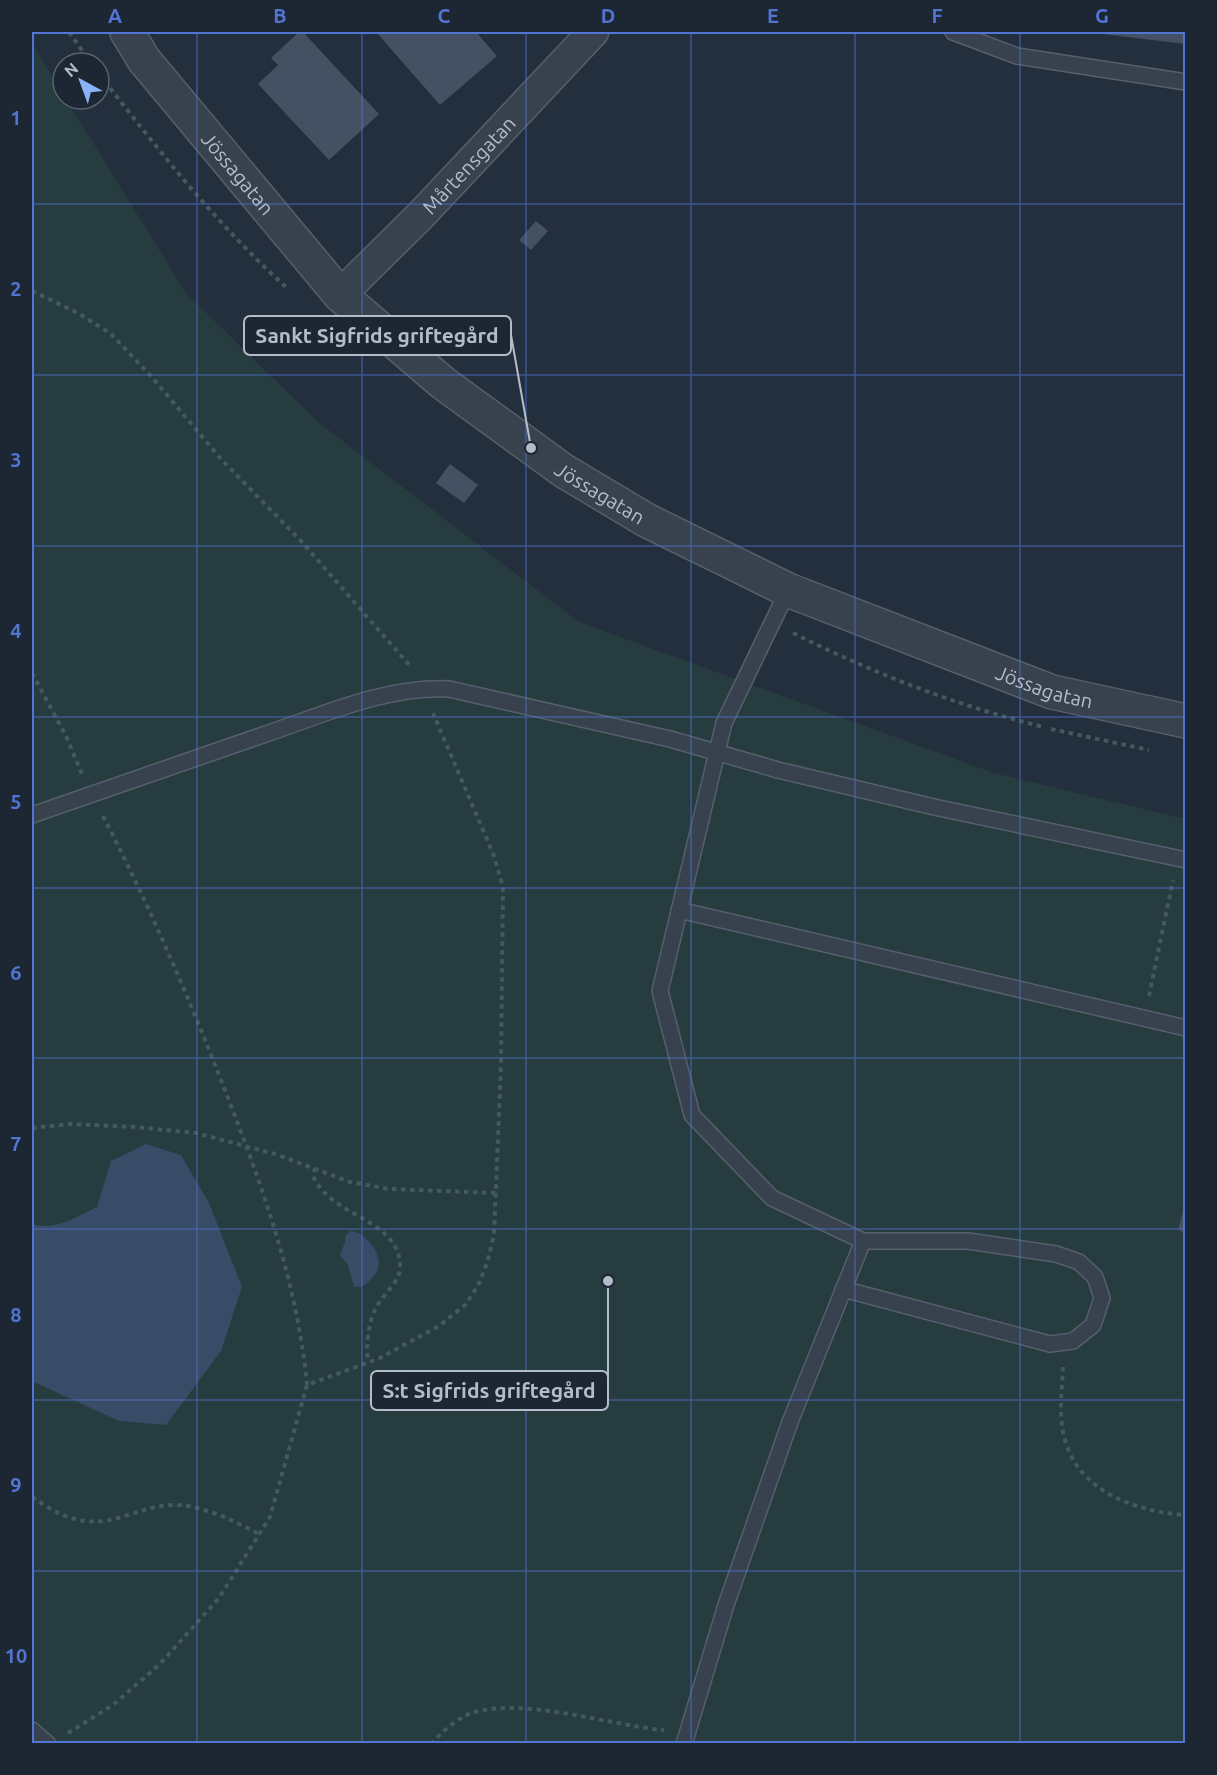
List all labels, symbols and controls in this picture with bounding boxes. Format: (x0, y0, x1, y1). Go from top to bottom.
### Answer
text: A (108, 4, 122, 27)
text: B (273, 4, 287, 27)
text: C (438, 4, 451, 27)
text: D (601, 4, 615, 27)
text: E (767, 4, 779, 27)
text: F (931, 4, 943, 27)
text: G (1095, 4, 1109, 27)
north arrow (51, 51, 111, 111)
text: N (61, 59, 82, 80)
text: 1 (10, 106, 22, 129)
street label: Mårtensgatan (417, 111, 520, 218)
street label: Jössagatan (197, 127, 279, 219)
text: 2 (10, 277, 22, 300)
callout: Sankt Sigfrids griftegård (244, 316, 511, 355)
text: Sankt Sigfrids griftegård (255, 323, 499, 347)
text: 3 (10, 448, 22, 471)
street label: Jössagatan (551, 457, 649, 528)
text: 4 (10, 619, 22, 642)
street label: Jössagatan (993, 660, 1095, 712)
text: 5 (10, 790, 22, 813)
text: 6 (10, 961, 22, 984)
text: 7 (10, 1132, 22, 1155)
text: 8 (10, 1303, 22, 1326)
callout: S:t Sigfrids griftegård (371, 1371, 608, 1410)
text: S:t Sigfrids griftegård (383, 1378, 595, 1402)
text: 9 (10, 1473, 22, 1496)
text: 10 (5, 1644, 27, 1667)

